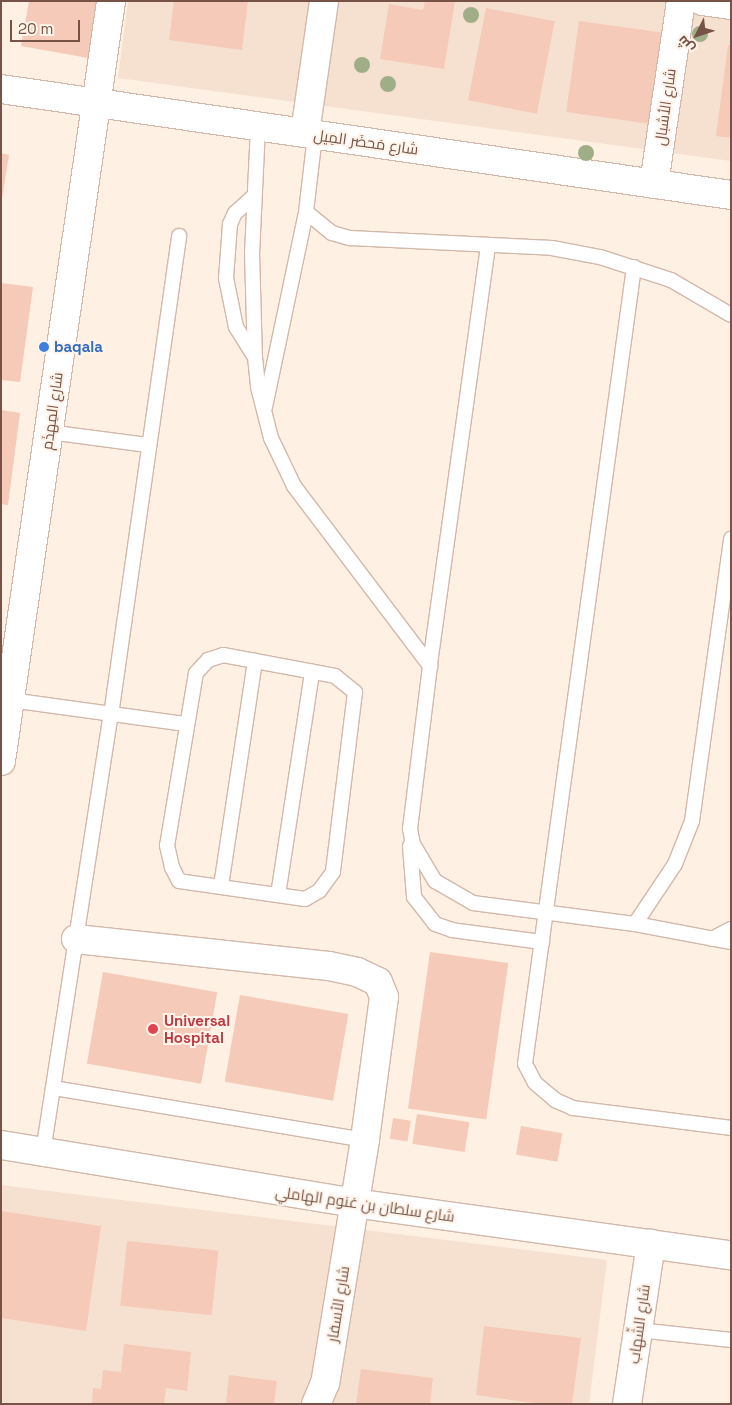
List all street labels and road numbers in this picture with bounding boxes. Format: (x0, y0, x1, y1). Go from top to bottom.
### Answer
street label: شارع الأشبال (651, 67, 679, 147)
street label: شارع مَحضَر المِيل (313, 126, 419, 158)
street label: شارع المِهذَم (38, 371, 66, 451)
street label: شارع سلطان بن غنوم الهاملي (274, 1183, 456, 1225)
street label: شارع الأسفار (323, 1265, 353, 1343)
street label: شارع الشِّهاب (625, 1283, 653, 1365)

